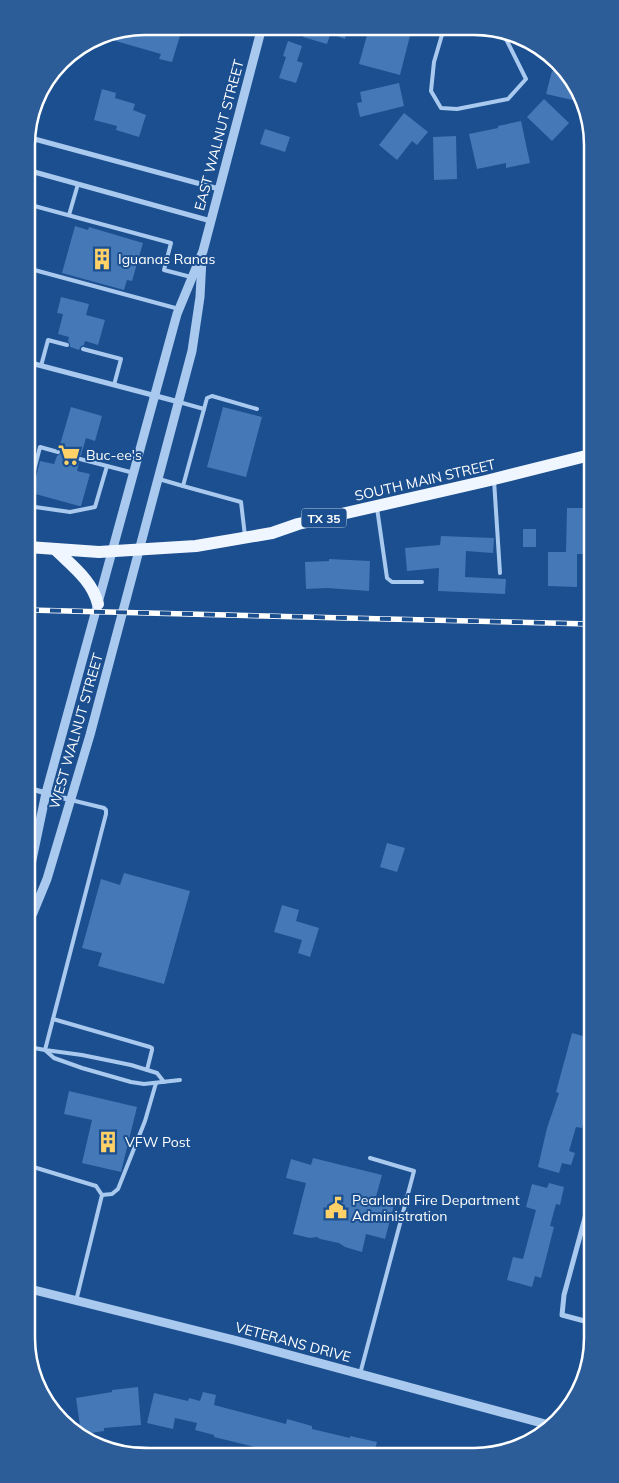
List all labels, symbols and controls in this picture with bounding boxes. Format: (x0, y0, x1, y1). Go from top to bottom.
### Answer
street label: EAST WALNUT STREET (190, 57, 248, 213)
building icon: Iguanas Ranas (89, 246, 115, 272)
place label: Iguanas Ranas (118, 250, 215, 268)
supermarket icon: Buc-ee's (56, 442, 82, 468)
place label: Buc-ee's (86, 446, 142, 464)
street label: SOUTH MAIN STREET (353, 455, 498, 505)
road number: TX 35 (302, 508, 346, 528)
street label: WEST WALNUT STREET (45, 651, 107, 811)
building icon: VFW Post (95, 1129, 121, 1155)
place label: VFW Post (125, 1133, 191, 1151)
place label: Pearland Fire Department Administration (352, 1191, 520, 1225)
public building icon: Pearland Fire Department Administration (323, 1195, 349, 1221)
street label: VETERANS DRIVE (233, 1318, 353, 1366)

